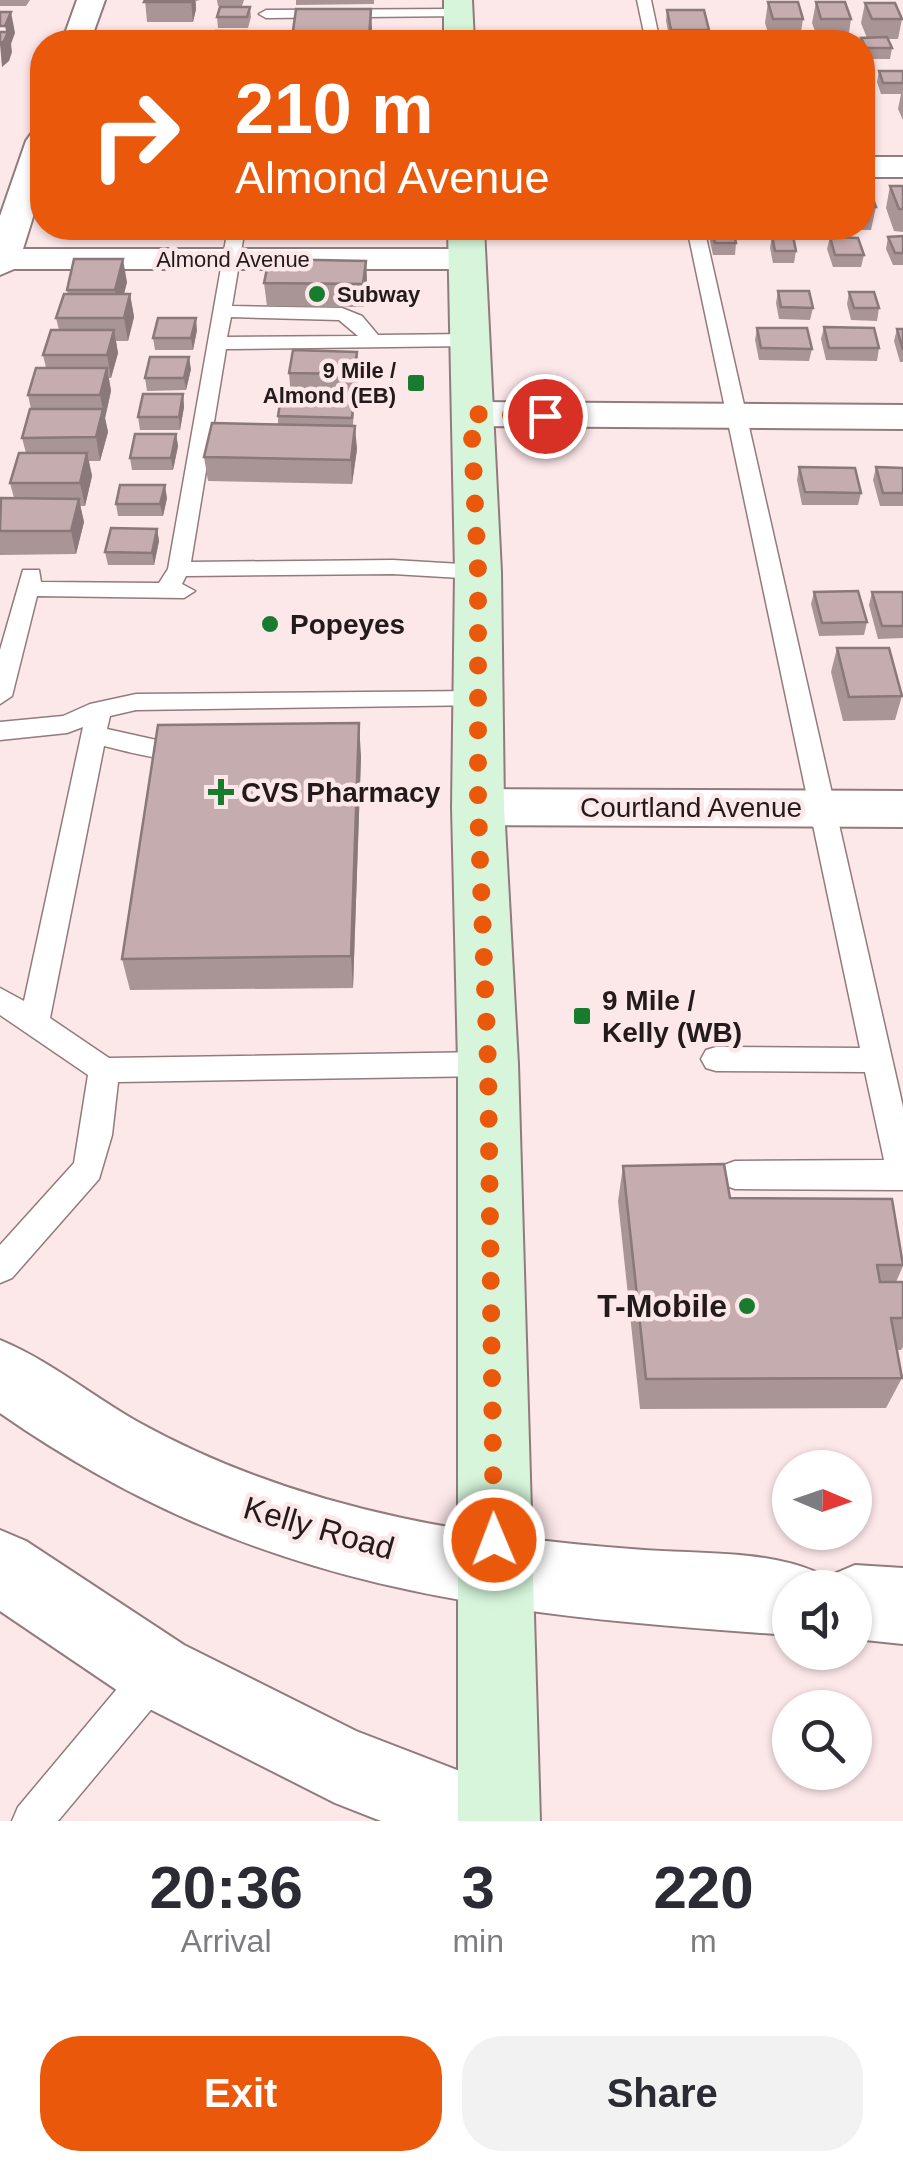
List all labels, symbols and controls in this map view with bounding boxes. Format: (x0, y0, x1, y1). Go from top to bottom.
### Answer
icon: right (70, 70, 200, 200)
text: 210 m (235, 70, 433, 148)
text: Almond Avenue (235, 152, 549, 203)
street label: Almond Avenue (156, 247, 310, 272)
place label: Subway (337, 282, 421, 307)
marker: Subway (306, 283, 328, 305)
place label: 9 Mile / Almond (EB) (263, 358, 396, 408)
marker: 9 Mile / Almond (EB) (405, 372, 427, 394)
pin (503, 374, 588, 459)
icon: arrive (518, 389, 573, 444)
place label: Popeyes (290, 609, 405, 640)
marker: Popeyes (259, 613, 281, 635)
place label: CVS Pharmacy (241, 777, 441, 808)
marker: CVS Pharmacy (210, 781, 232, 803)
street label: Courtland Avenue (580, 792, 802, 823)
place label: 9 Mile / Kelly (WB) (602, 985, 742, 1048)
marker: 9 Mile / Kelly (WB) (571, 1005, 593, 1027)
place label: T-Mobile (597, 1288, 727, 1324)
marker: T-Mobile (736, 1295, 758, 1317)
north arrow (772, 1450, 872, 1550)
map controls (772, 1450, 872, 1790)
position arrow (442, 1488, 546, 1592)
street label: Kelly Road (240, 1489, 398, 1567)
button: sound (772, 1570, 872, 1670)
button: search (772, 1690, 872, 1790)
text: 20:36 (149, 1854, 303, 1921)
text: 3 (461, 1854, 495, 1921)
text: 220 (653, 1854, 754, 1921)
text: Arrival (181, 1923, 272, 1959)
text: min (452, 1923, 504, 1959)
text: m (690, 1923, 717, 1959)
button: Exit (40, 2036, 442, 2151)
button: Share (462, 2036, 863, 2151)

